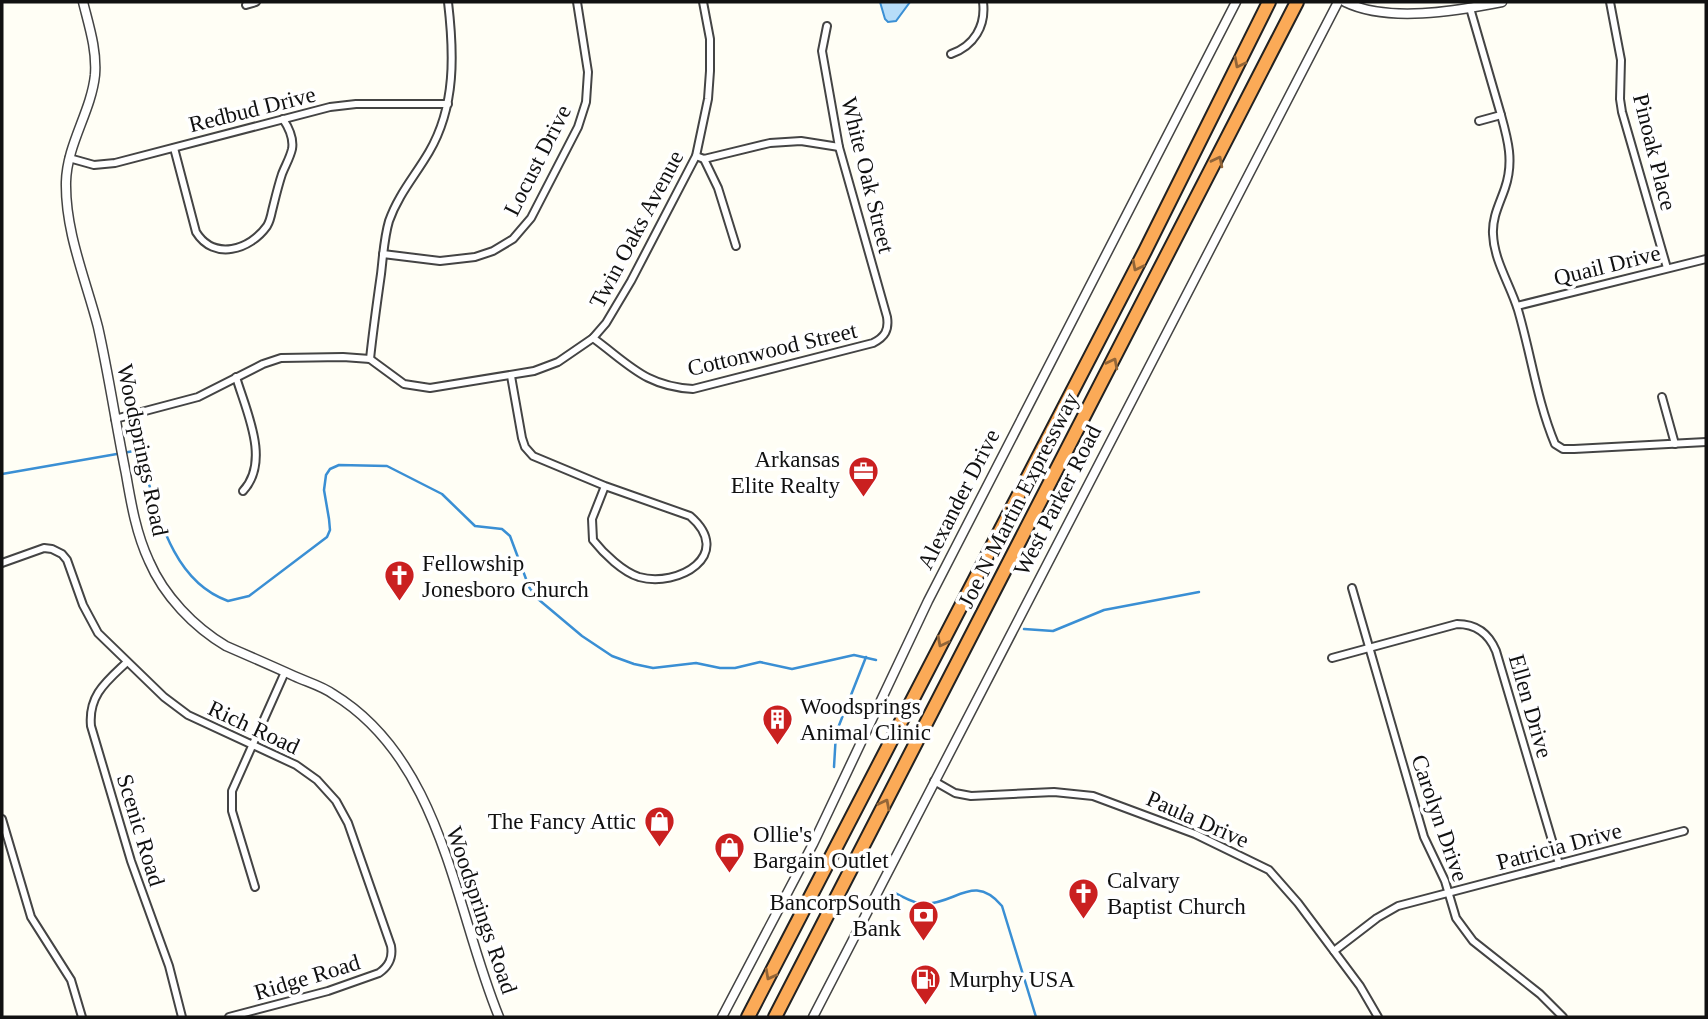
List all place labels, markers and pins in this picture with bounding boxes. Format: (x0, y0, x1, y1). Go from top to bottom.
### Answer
place label: Arkansas Elite Realty (731, 447, 840, 498)
office icon: Arkansas Elite Realty (846, 455, 880, 499)
place label: Fellowship Jonesboro Church (422, 551, 589, 602)
church icon: Fellowship Jonesboro Church (382, 559, 416, 603)
place label: Woodsprings Animal Clinic (800, 694, 931, 745)
building icon: Woodsprings Animal Clinic (760, 702, 794, 746)
shop icon: The Fancy Attic (642, 804, 676, 848)
place label: The Fancy Attic (488, 809, 636, 834)
place label: Ollie's Bargain Outlet (753, 822, 889, 873)
shop icon: Ollie's Bargain Outlet (713, 830, 747, 874)
place label: Calvary Baptist Church (1107, 868, 1246, 919)
church icon: Calvary Baptist Church (1067, 876, 1101, 920)
place label: BancorpSouth Bank (769, 890, 901, 941)
bank icon: BancorpSouth Bank (907, 898, 941, 942)
fuel station icon: Murphy USA (909, 962, 943, 1006)
place label: Murphy USA (949, 967, 1075, 992)

